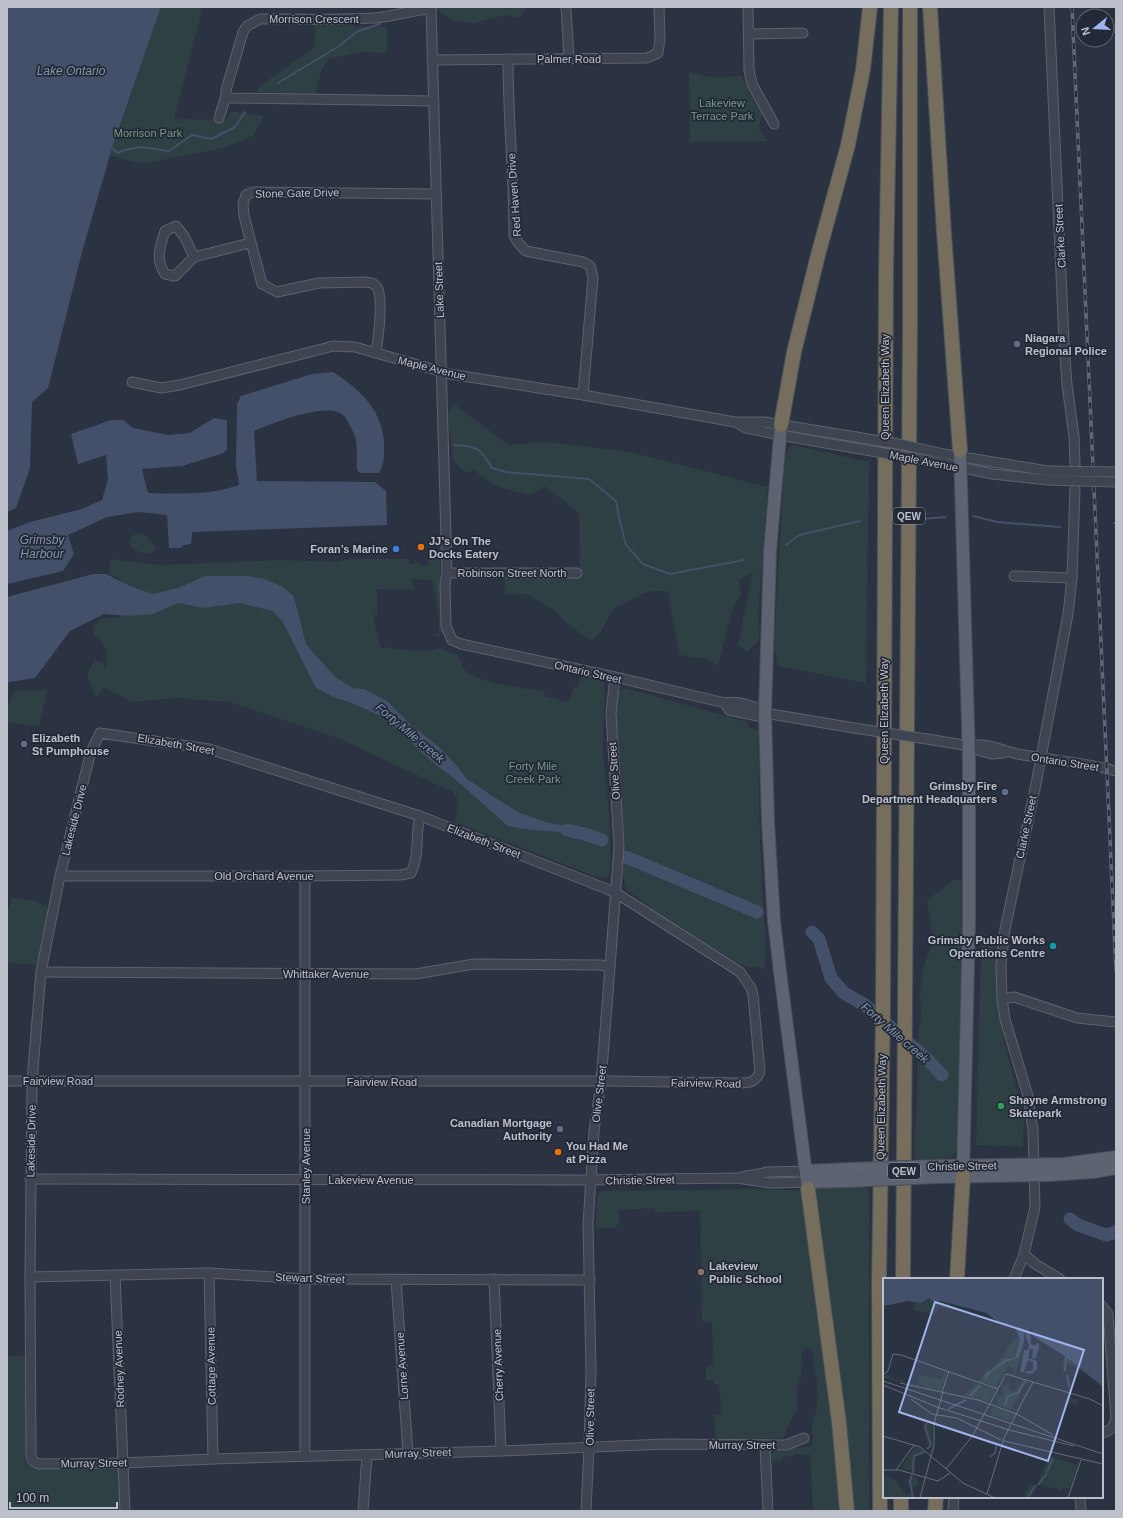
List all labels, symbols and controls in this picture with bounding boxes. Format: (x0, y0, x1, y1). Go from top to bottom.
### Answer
north arrow (1075, 8, 1115, 48)
street label: Morrison Crescent (269, 13, 359, 25)
text: N (1079, 25, 1092, 37)
street label: Palmer Road (537, 53, 601, 65)
water label: Lake Ontario (37, 64, 106, 78)
park label: Lakeview Terrace Park (691, 97, 754, 122)
park label: Morrison Park (114, 127, 183, 139)
street label: Red Haven Drive (505, 153, 523, 237)
street label: Stone Gate Drive (255, 186, 339, 200)
street label: Clarke Street (1052, 204, 1068, 268)
street label: Lake Street (432, 262, 446, 318)
place label: Niagara Regional Police (1025, 332, 1107, 357)
street label: Queen Elizabeth Way (879, 334, 891, 440)
marker: Niagara Regional Police (1012, 339, 1022, 349)
street label: Maple Avenue (397, 354, 467, 382)
street label: Maple Avenue (889, 448, 959, 474)
road number: QEW (893, 508, 925, 524)
water label: Grimsby Harbour (20, 533, 65, 561)
place label: JJ’s On The Docks Eatery (429, 535, 500, 560)
marker: JJ’s On The Docks Eatery (416, 542, 426, 552)
place label: Foran’s Marine (310, 543, 388, 555)
marker: Foran’s Marine (391, 544, 401, 554)
street label: Robinson Street North (458, 567, 566, 579)
street label: Ontario Street (553, 658, 623, 686)
street label: Queen Elizabeth Way (878, 658, 890, 764)
water label: Forty Mile creek (373, 700, 448, 766)
street label: Elizabeth Street (137, 731, 215, 757)
place label: Elizabeth St Pumphouse (32, 732, 109, 757)
marker: Elizabeth St Pumphouse (19, 739, 29, 749)
street label: Olive Street (606, 742, 622, 800)
street label: Ontario Street (1030, 751, 1100, 773)
park label: Forty Mile Creek Park (505, 760, 561, 785)
place label: Grimsby Fire Department Headquarters (862, 780, 997, 805)
street label: Lakeside Drive (59, 783, 89, 857)
marker: Grimsby Fire Department Headquarters (1000, 787, 1010, 797)
street label: Clarke Street (1013, 794, 1039, 860)
street label: Elizabeth Street (446, 821, 522, 861)
street label: Old Orchard Avenue (214, 870, 314, 882)
place label: Grimsby Public Works Operations Centre (928, 934, 1045, 959)
marker: Grimsby Public Works Operations Centre (1048, 941, 1058, 951)
street label: Whittaker Avenue (283, 968, 369, 980)
water label: Forty Mile creek (858, 1000, 933, 1067)
street label: Queen Elizabeth Way (874, 1053, 888, 1160)
street label: Olive Street (590, 1065, 608, 1123)
street label: Fairview Road (23, 1075, 93, 1087)
street label: Fairview Road (347, 1076, 417, 1088)
street label: Fairview Road (671, 1076, 741, 1090)
place label: Shayne Armstrong Skatepark (1009, 1094, 1107, 1119)
marker: Shayne Armstrong Skatepark (996, 1101, 1006, 1111)
street label: Lakeside Drive (24, 1105, 38, 1177)
place label: Canadian Mortgage Authority (450, 1117, 553, 1142)
marker: Canadian Mortgage Authority (555, 1124, 565, 1134)
street label: Stanley Avenue (300, 1128, 312, 1204)
place label: You Had Me at Pizza (566, 1140, 628, 1165)
marker: You Had Me at Pizza (553, 1147, 563, 1157)
street label: Christie Street (927, 1159, 997, 1173)
road number: QEW (888, 1163, 920, 1179)
street label: Christie Street (605, 1173, 675, 1187)
street label: Lakeview Avenue (328, 1174, 414, 1186)
place label: Lakeview Public School (709, 1260, 782, 1285)
marker: Lakeview Public School (696, 1267, 706, 1277)
street label: Stewart Street (275, 1271, 345, 1285)
inset map (883, 1278, 1103, 1498)
street label: Cottage Avenue (204, 1327, 218, 1405)
street label: Cherry Avenue (491, 1329, 505, 1401)
street label: Rodney Avenue (112, 1330, 126, 1408)
street label: Lorne Avenue (394, 1332, 410, 1400)
street label: Olive Street (583, 1388, 597, 1446)
street label: Murray Street (709, 1439, 775, 1451)
street label: Murray Street (384, 1446, 452, 1460)
street label: Murray Street (61, 1456, 127, 1470)
scale bar (10, 1484, 117, 1510)
text: 100 m (16, 1491, 49, 1505)

